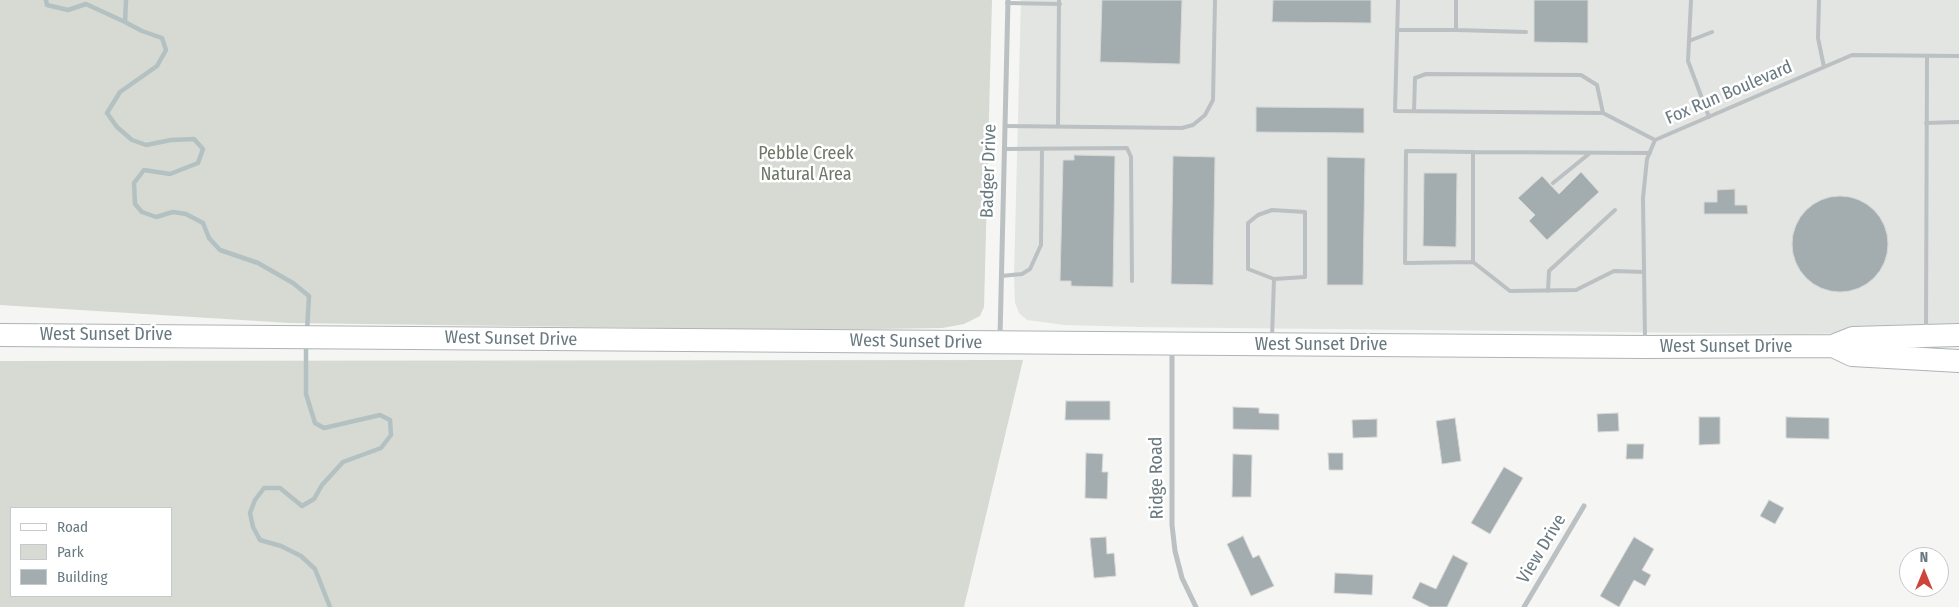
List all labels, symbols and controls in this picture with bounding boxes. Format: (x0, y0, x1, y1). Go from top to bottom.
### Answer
street label: Fox Run Boulevard (1662, 57, 1796, 129)
street label: Badger Drive (977, 124, 1001, 218)
park label: Pebble Creek Natural Area (758, 143, 854, 186)
street label: West Sunset Drive (40, 324, 172, 346)
street label: West Sunset Drive (445, 327, 577, 351)
street label: West Sunset Drive (850, 330, 982, 354)
street label: West Sunset Drive (1255, 334, 1387, 356)
street label: West Sunset Drive (1660, 336, 1792, 358)
street label: Ridge Road (1145, 437, 1169, 519)
legend (10, 507, 172, 597)
street label: View Drive (1513, 511, 1571, 587)
text: Road (57, 518, 88, 536)
text: Park (57, 543, 84, 561)
north arrow (1899, 547, 1949, 597)
text: N (1920, 549, 1928, 566)
text: Building (57, 568, 108, 586)

